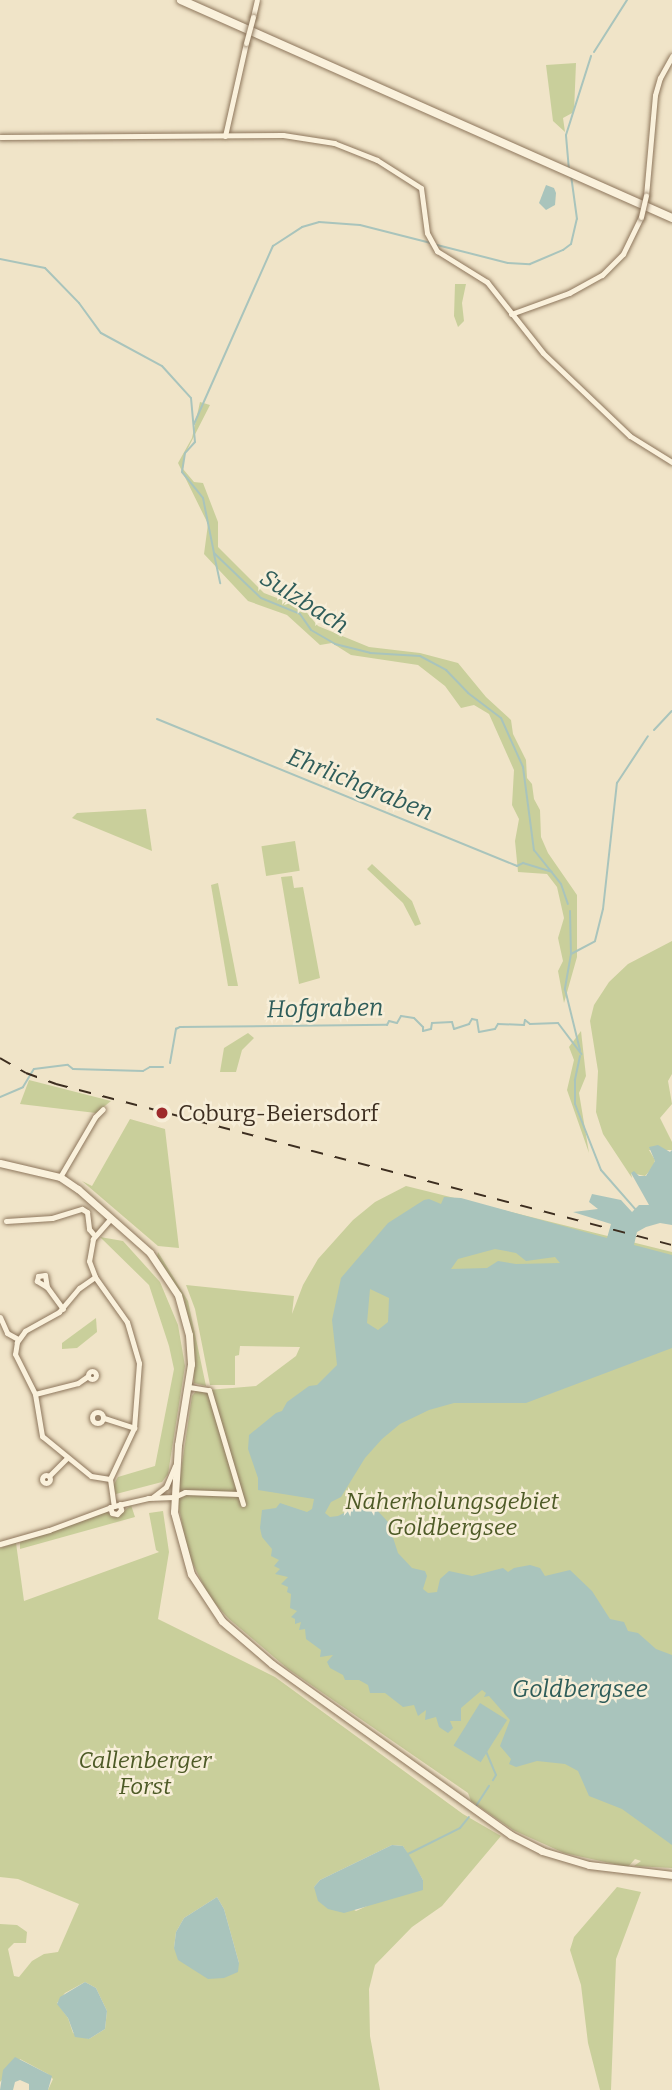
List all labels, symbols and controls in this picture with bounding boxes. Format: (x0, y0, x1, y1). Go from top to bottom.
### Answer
water label: Sulzbach (254, 564, 354, 640)
water label: Ehrlichgraben (283, 743, 437, 827)
water label: Hofgraben (266, 994, 384, 1024)
place label: Coburg-Beiersdorf (178, 1099, 378, 1127)
marker: Coburg-Beiersdorf (152, 1103, 172, 1123)
park label: Naherholungsgebiet Goldbergsee (345, 1487, 559, 1541)
water label: Goldbergsee (512, 1676, 648, 1704)
park label: Callenberger Forst (79, 1746, 211, 1800)

